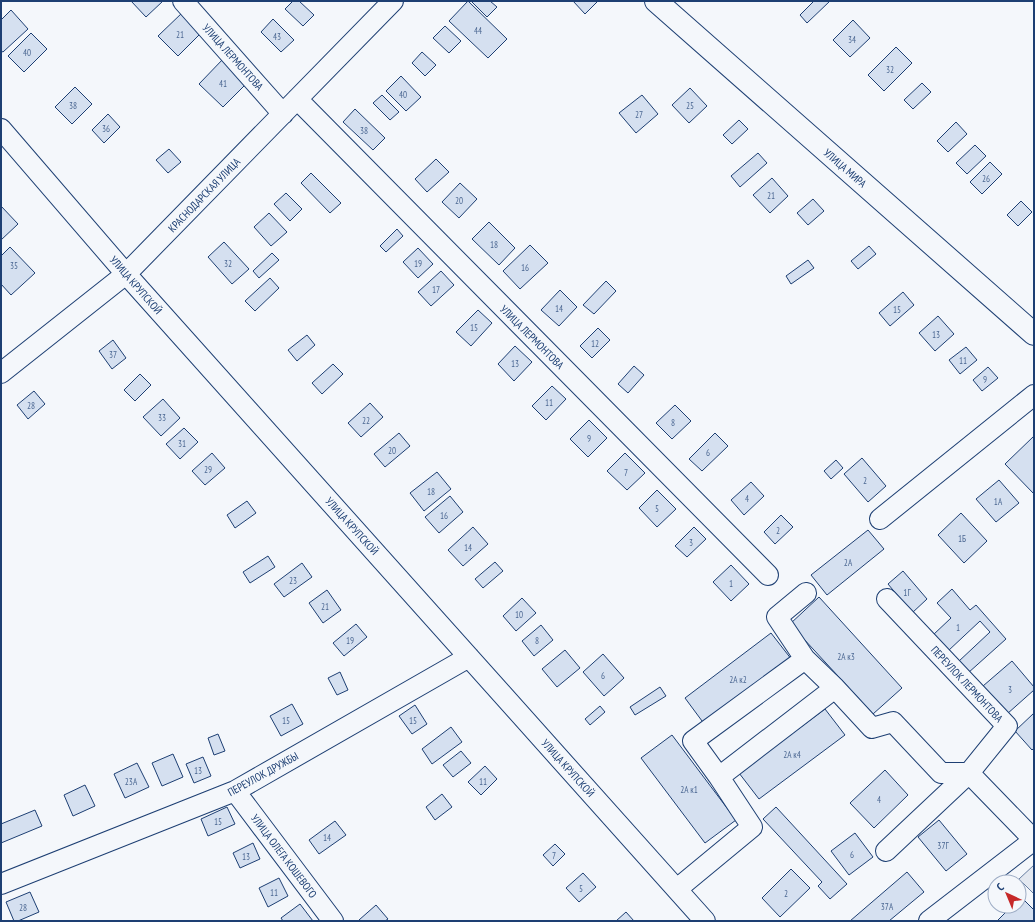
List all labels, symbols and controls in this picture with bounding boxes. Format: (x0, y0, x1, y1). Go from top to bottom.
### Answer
street label: УЛИЦА ЛЕРМОНТОВА (199, 21, 267, 94)
house number: 44 (474, 25, 482, 36)
house number: 21 (176, 29, 184, 40)
house number: 43 (273, 31, 281, 42)
house number: 34 (848, 34, 856, 45)
house number: 40 (23, 47, 31, 58)
house number: 32 (886, 64, 894, 75)
house number: 41 (219, 78, 227, 89)
house number: 40 (399, 89, 407, 100)
house number: 38 (69, 100, 77, 111)
house number: 25 (686, 100, 694, 111)
house number: 27 (635, 109, 643, 120)
house number: 36 (102, 123, 110, 134)
house number: 38 (360, 125, 368, 136)
street label: УЛИЦА МИРА (821, 146, 870, 191)
street label: КРАСНОДАРСКАЯ УЛИЦА (165, 154, 244, 235)
house number: 26 (982, 173, 990, 184)
house number: 21 (767, 190, 775, 201)
house number: 20 (455, 195, 463, 206)
house number: 18 (490, 239, 498, 250)
street label: УЛИЦА КРУПСКОЙ (107, 253, 165, 317)
house number: 32 (224, 258, 232, 269)
house number: 19 (414, 258, 422, 269)
house number: 35 (10, 260, 18, 271)
house number: 16 (521, 262, 529, 273)
house number: 17 (432, 284, 440, 295)
street label: УЛИЦА ЛЕРМОНТОВА (497, 302, 567, 372)
house number: 14 (555, 303, 563, 314)
house number: 15 (893, 304, 901, 315)
house number: 15 (470, 322, 478, 333)
house number: 13 (932, 329, 940, 340)
house number: 12 (591, 338, 599, 349)
house number: 37 (109, 349, 117, 360)
house number: 11 (959, 355, 967, 366)
house number: 13 (511, 358, 519, 369)
house number: 9 (983, 374, 987, 385)
house number: 11 (545, 397, 553, 408)
house number: 28 (27, 400, 35, 411)
house number: 33 (158, 412, 166, 423)
house number: 22 (362, 415, 370, 426)
house number: 8 (671, 417, 675, 428)
house number: 9 (587, 433, 591, 444)
house number: 31 (178, 438, 186, 449)
house number: 20 (388, 445, 396, 456)
house number: 6 (706, 447, 710, 458)
house number: 29 (204, 464, 212, 475)
house number: 7 (624, 467, 628, 478)
house number: 2 (863, 475, 867, 486)
house number: 18 (427, 486, 435, 497)
house number: 4 (745, 493, 749, 504)
street label: УЛИЦА КРУПСКОЙ (322, 494, 382, 558)
house number: 1А (994, 496, 1003, 507)
house number: 5 (655, 503, 659, 514)
house number: 16 (440, 510, 448, 521)
house number: 2 (776, 525, 780, 536)
house number: 1Б (958, 533, 966, 544)
house number: 3 (689, 537, 693, 548)
house number: 14 (464, 542, 472, 553)
house number: 2А (844, 557, 853, 568)
house number: 23 (289, 575, 297, 586)
house number: 1 (729, 578, 733, 589)
house number: 1Г (903, 587, 911, 598)
house number: 21 (321, 601, 329, 612)
house number: 10 (515, 609, 523, 620)
house number: 1 (956, 622, 960, 633)
house number: 19 (346, 635, 354, 646)
house number: 8 (535, 635, 539, 646)
street label: ПЕРЕУЛОК ЛЕРМОНТОВА (928, 643, 1007, 726)
house number: 2А к3 (837, 651, 855, 662)
house number: 6 (601, 670, 605, 681)
house number: 2А к2 (729, 674, 747, 685)
house number: 3 (1008, 684, 1012, 695)
house number: 15 (282, 715, 290, 726)
house number: 15 (409, 715, 417, 726)
street label: УЛИЦА КРУПСКОЙ (538, 736, 598, 800)
street label: ПЕРЕУЛОК ДРУЖБЫ (225, 749, 301, 799)
house number: 2А к4 (783, 749, 801, 760)
house number: 13 (194, 765, 202, 776)
house number: 23А (125, 776, 138, 787)
house number: 11 (479, 776, 487, 787)
house number: 2А к1 (680, 784, 698, 795)
house number: 4 (877, 794, 881, 805)
street label: УЛИЦА ОЛЕГА КОШЕВОГО (248, 811, 320, 901)
house number: 15 (214, 816, 222, 827)
house number: 14 (323, 832, 331, 843)
house number: 37Г (937, 840, 949, 851)
house number: 6 (850, 849, 854, 860)
house number: 7 (552, 850, 556, 861)
house number: 13 (242, 851, 250, 862)
north arrow (987, 874, 1027, 914)
text: С (993, 880, 1007, 894)
house number: 5 (579, 883, 583, 894)
house number: 11 (270, 887, 278, 898)
house number: 2 (784, 888, 788, 899)
house number: 37А (881, 901, 894, 912)
house number: 28 (19, 902, 27, 913)

